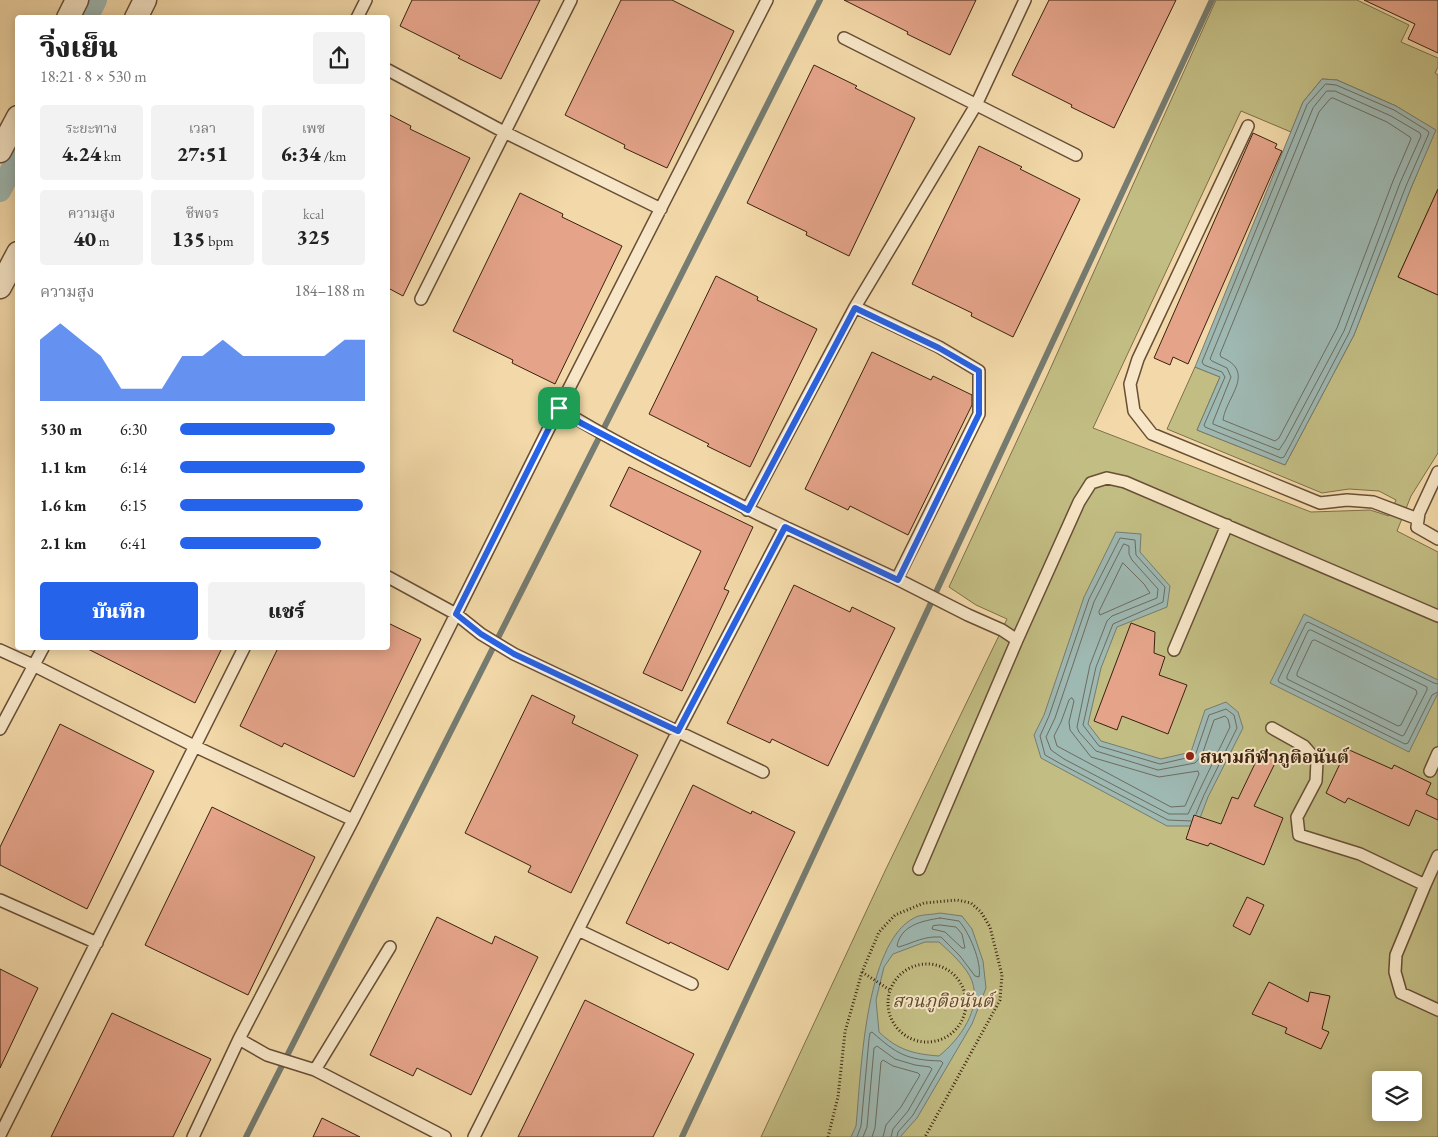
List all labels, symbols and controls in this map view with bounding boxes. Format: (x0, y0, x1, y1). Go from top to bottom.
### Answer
text: วิ่งเย็น (40, 29, 118, 65)
button: share (313, 32, 365, 84)
text: 18:21 · 8 × 530 m (40, 66, 147, 87)
text: ระยะทาง (66, 119, 117, 137)
text: เวลา (189, 119, 216, 137)
text: เพซ (302, 119, 325, 137)
text: 4.24 (62, 140, 101, 167)
text: 27:51 (177, 140, 228, 167)
text: 6:34 (281, 140, 321, 167)
text: km (101, 147, 121, 165)
text: /km (321, 147, 346, 165)
text: ความสูง (68, 204, 115, 222)
text: ชีพจร (186, 204, 219, 222)
text: kcal (303, 205, 324, 223)
text: 325 (296, 223, 331, 250)
text: 40 (73, 225, 96, 252)
text: 135 (171, 225, 205, 252)
text: m (96, 232, 110, 250)
text: bpm (205, 232, 234, 250)
text: 184–188 m (294, 280, 365, 301)
text: ความสูง (40, 281, 95, 302)
pin (538, 387, 580, 429)
icon: arrive (545, 394, 573, 422)
text: 530 m (40, 419, 82, 440)
text: 6:30 (120, 419, 147, 440)
text: 1.1 km (40, 457, 86, 478)
text: 6:14 (120, 457, 147, 478)
text: 1.6 km (40, 495, 86, 516)
text: 6:15 (120, 495, 147, 516)
text: 2.1 km (40, 533, 86, 554)
text: 6:41 (120, 533, 147, 554)
button: บันทึก (40, 582, 198, 640)
button: แชร์ (208, 582, 365, 640)
place label: สนามกีฬาภูติอนันต์ (1200, 745, 1350, 768)
marker: สนามกีฬาภูติอนันต์ (1184, 750, 1196, 762)
park label: สวนภูติอนันต์ (892, 989, 997, 1013)
map controls (1372, 1071, 1422, 1121)
button: layers (1372, 1071, 1422, 1121)

